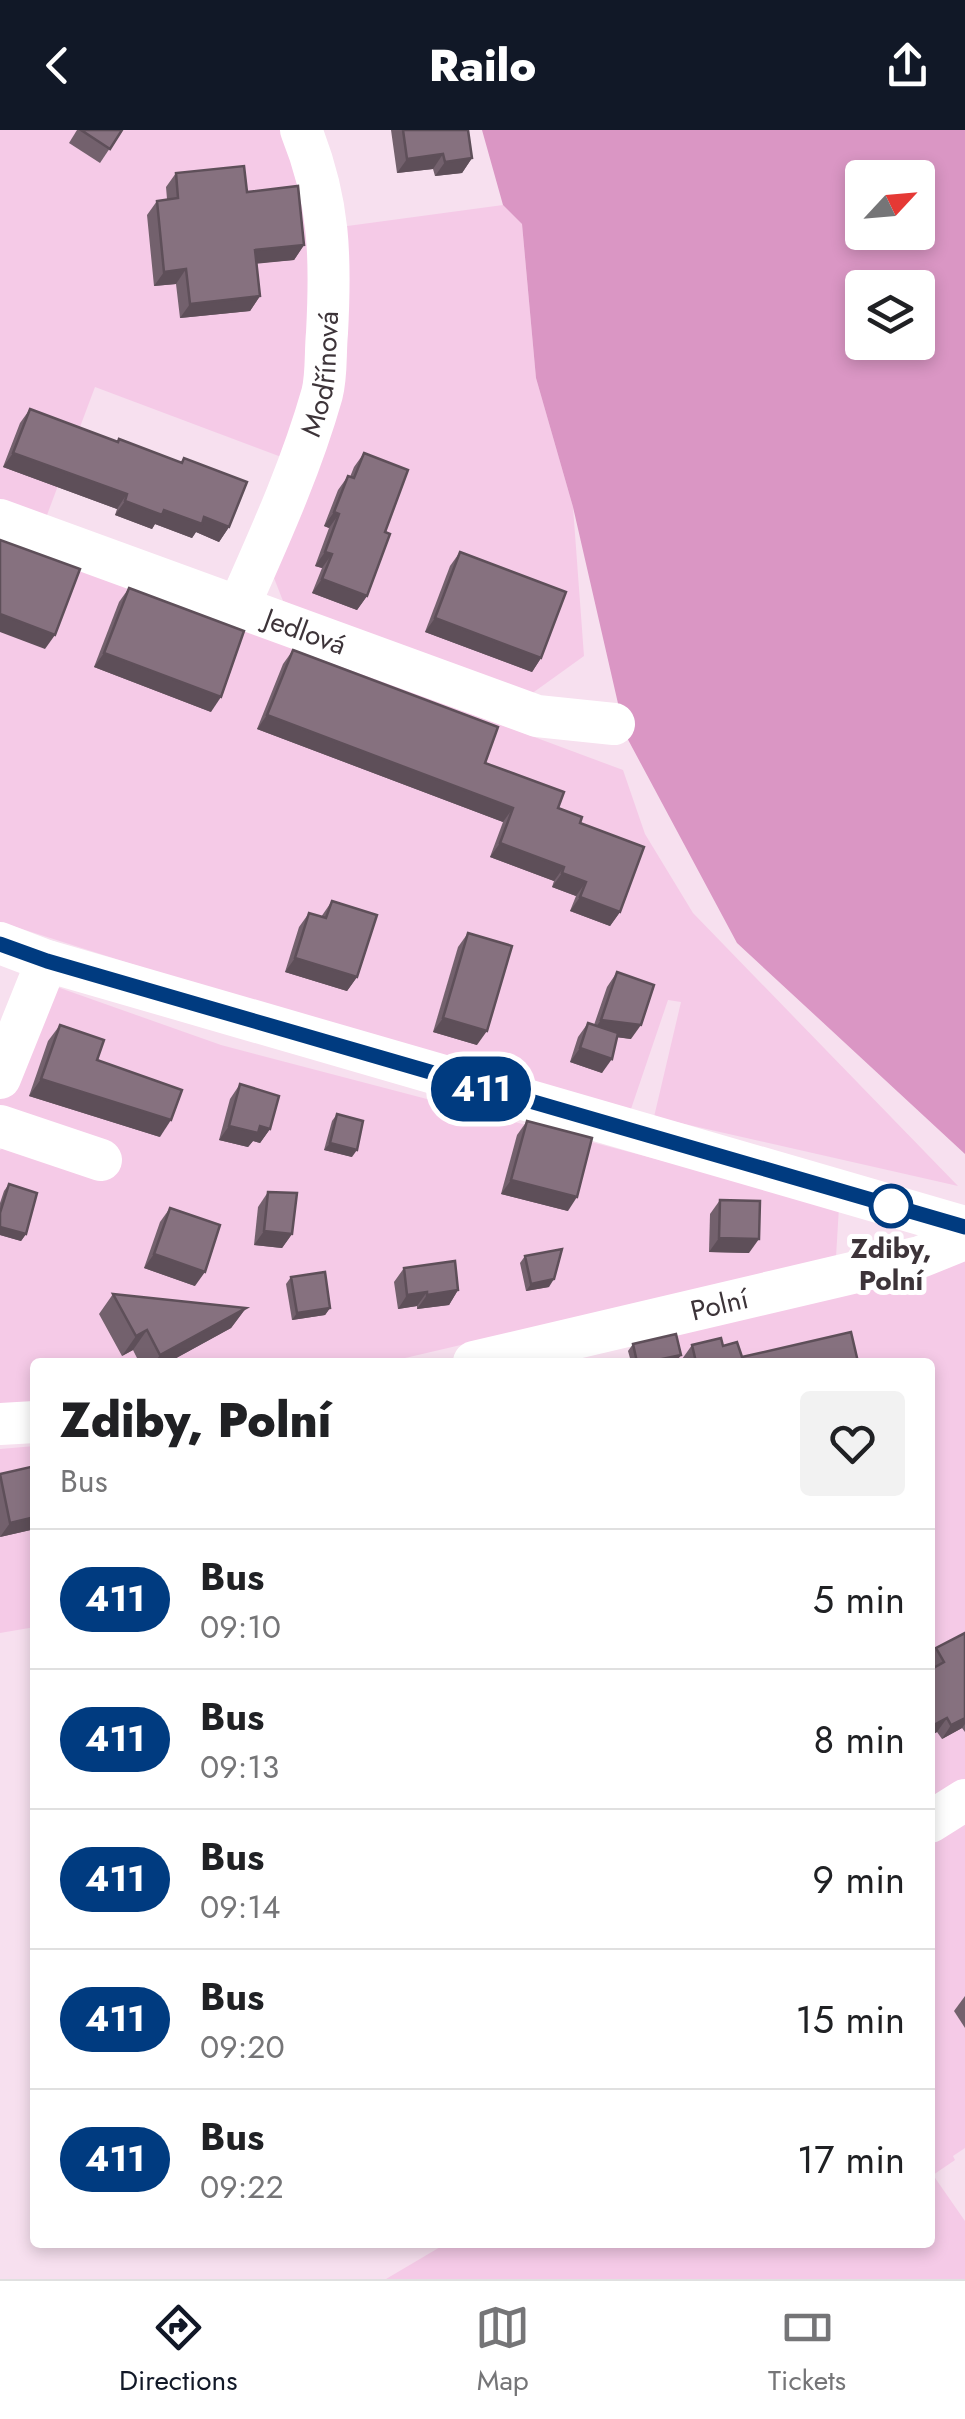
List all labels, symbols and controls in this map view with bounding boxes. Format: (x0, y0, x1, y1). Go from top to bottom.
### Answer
text: Railo (429, 33, 536, 98)
icon: back (30, 38, 85, 93)
icon: share (880, 38, 935, 93)
north arrow (845, 160, 935, 250)
map controls (845, 160, 935, 360)
button: layers (845, 270, 935, 360)
street label: Modřínová (290, 310, 349, 442)
street label: Jedlová (255, 596, 352, 665)
line badge: 411 (424, 1056, 538, 1122)
text: 411 (451, 1064, 511, 1114)
marker: Zdiby, Polní (870, 1185, 912, 1227)
place label: Zdiby, Polní (850, 1228, 932, 1301)
street label: Polní (686, 1277, 754, 1331)
text: Zdiby, Polní (60, 1386, 331, 1455)
button: heart (800, 1391, 905, 1496)
text: Bus (60, 1458, 108, 1504)
text: Bus (200, 1549, 264, 1604)
text: 5 min (813, 1572, 905, 1627)
text: 411 (85, 1574, 145, 1624)
text: 09:10 (200, 1604, 281, 1650)
text: Bus (200, 1689, 264, 1744)
text: 8 min (813, 1712, 905, 1767)
text: 411 (85, 1714, 145, 1764)
text: 09:13 (200, 1744, 279, 1790)
text: Bus (200, 1829, 264, 1884)
text: 9 min (812, 1852, 905, 1907)
text: 411 (85, 1854, 145, 1904)
text: 09:14 (200, 1884, 280, 1930)
text: Bus (200, 1969, 264, 2024)
text: 15 min (796, 1992, 905, 2047)
text: 411 (85, 1994, 145, 2044)
text: 09:20 (200, 2024, 285, 2070)
text: Bus (200, 2109, 264, 2164)
text: 17 min (797, 2132, 905, 2187)
text: 411 (85, 2134, 145, 2184)
text: 09:22 (200, 2164, 284, 2210)
tab: Directions (119, 2300, 237, 2401)
tab: Map (475, 2300, 530, 2401)
tab: Tickets (768, 2300, 846, 2401)

